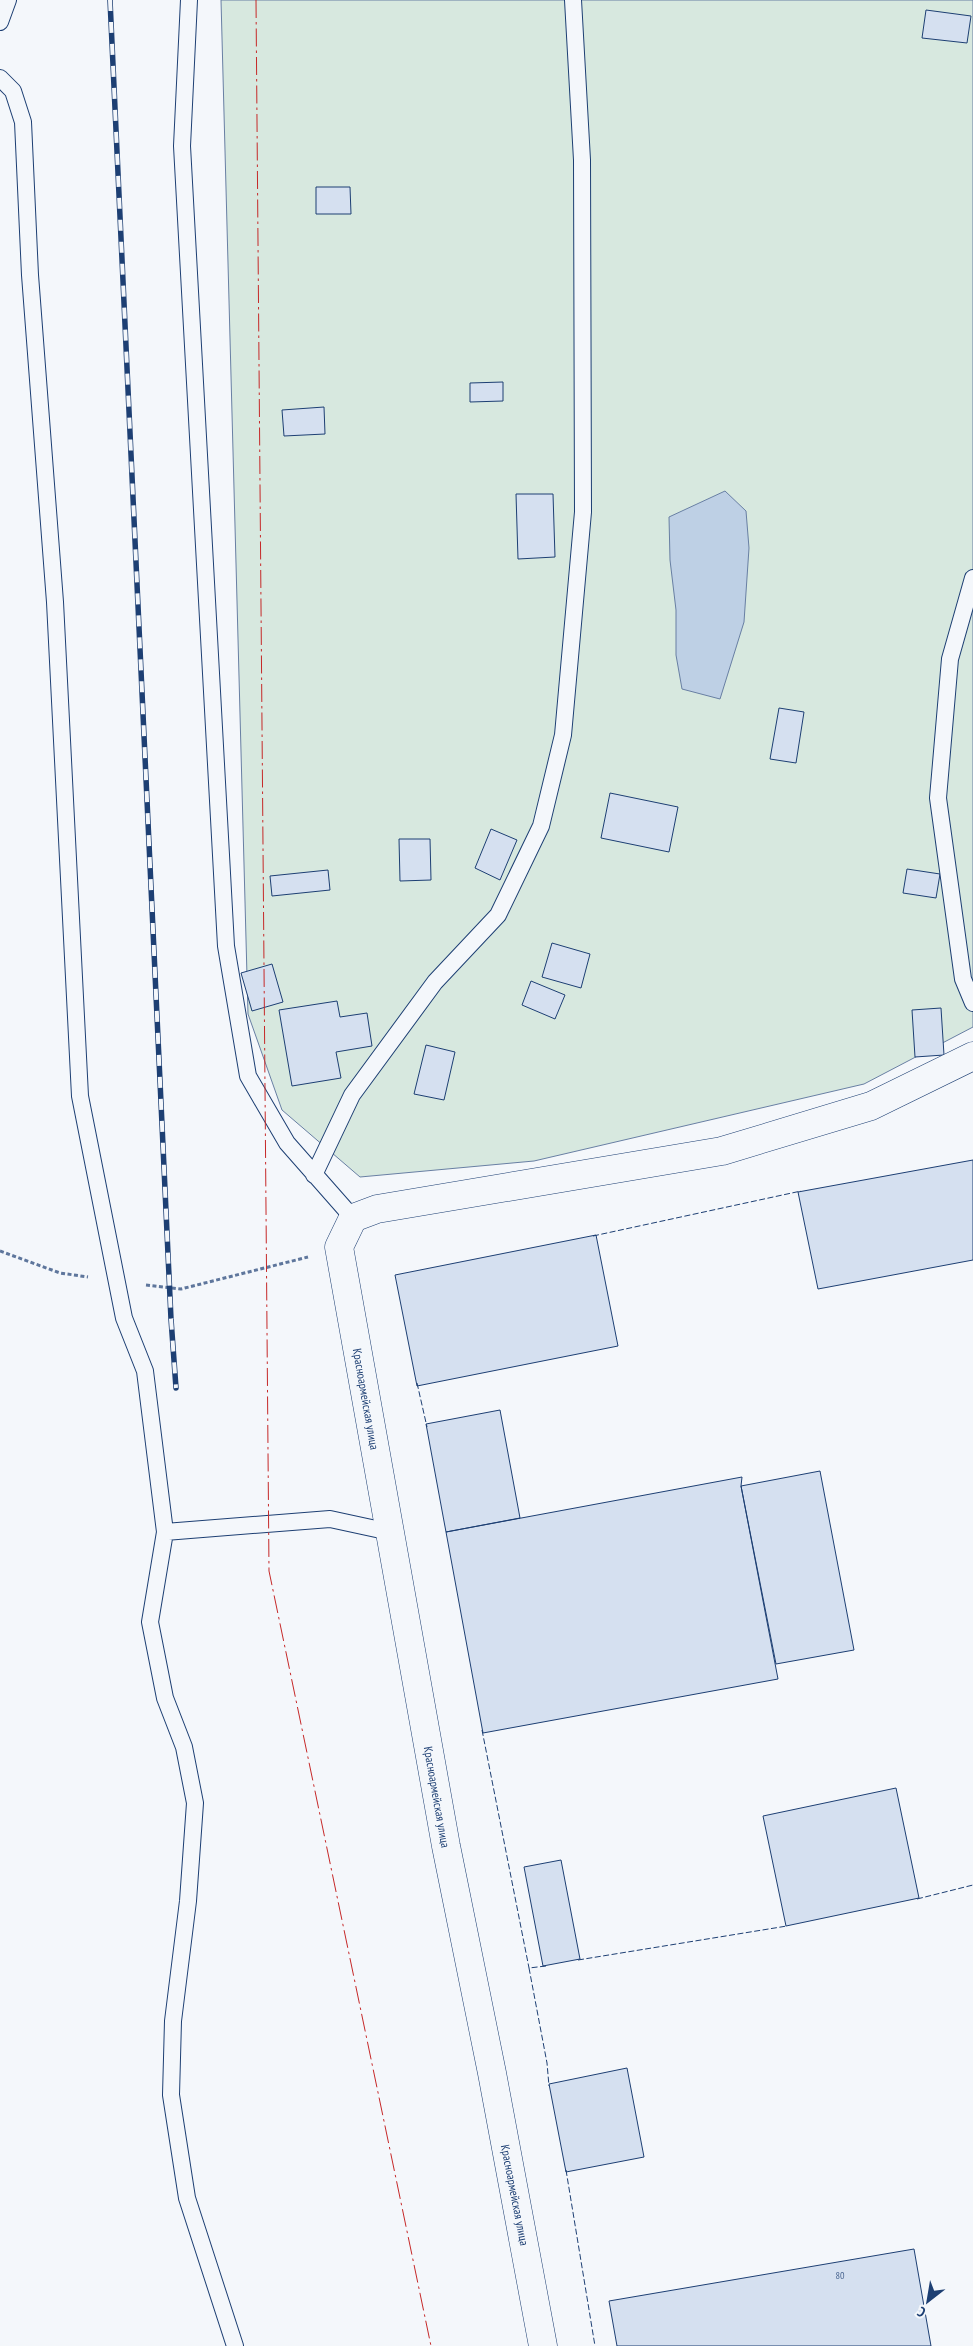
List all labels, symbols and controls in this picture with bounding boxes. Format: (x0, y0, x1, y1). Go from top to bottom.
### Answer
street label: Красноармейская улица (350, 1347, 382, 1451)
street label: Красноармейская улица (421, 1745, 453, 1849)
street label: Красноармейская улица (498, 2143, 532, 2247)
house number: 80 (836, 2269, 845, 2282)
north arrow (903, 2276, 953, 2326)
text: С (913, 2302, 929, 2322)

